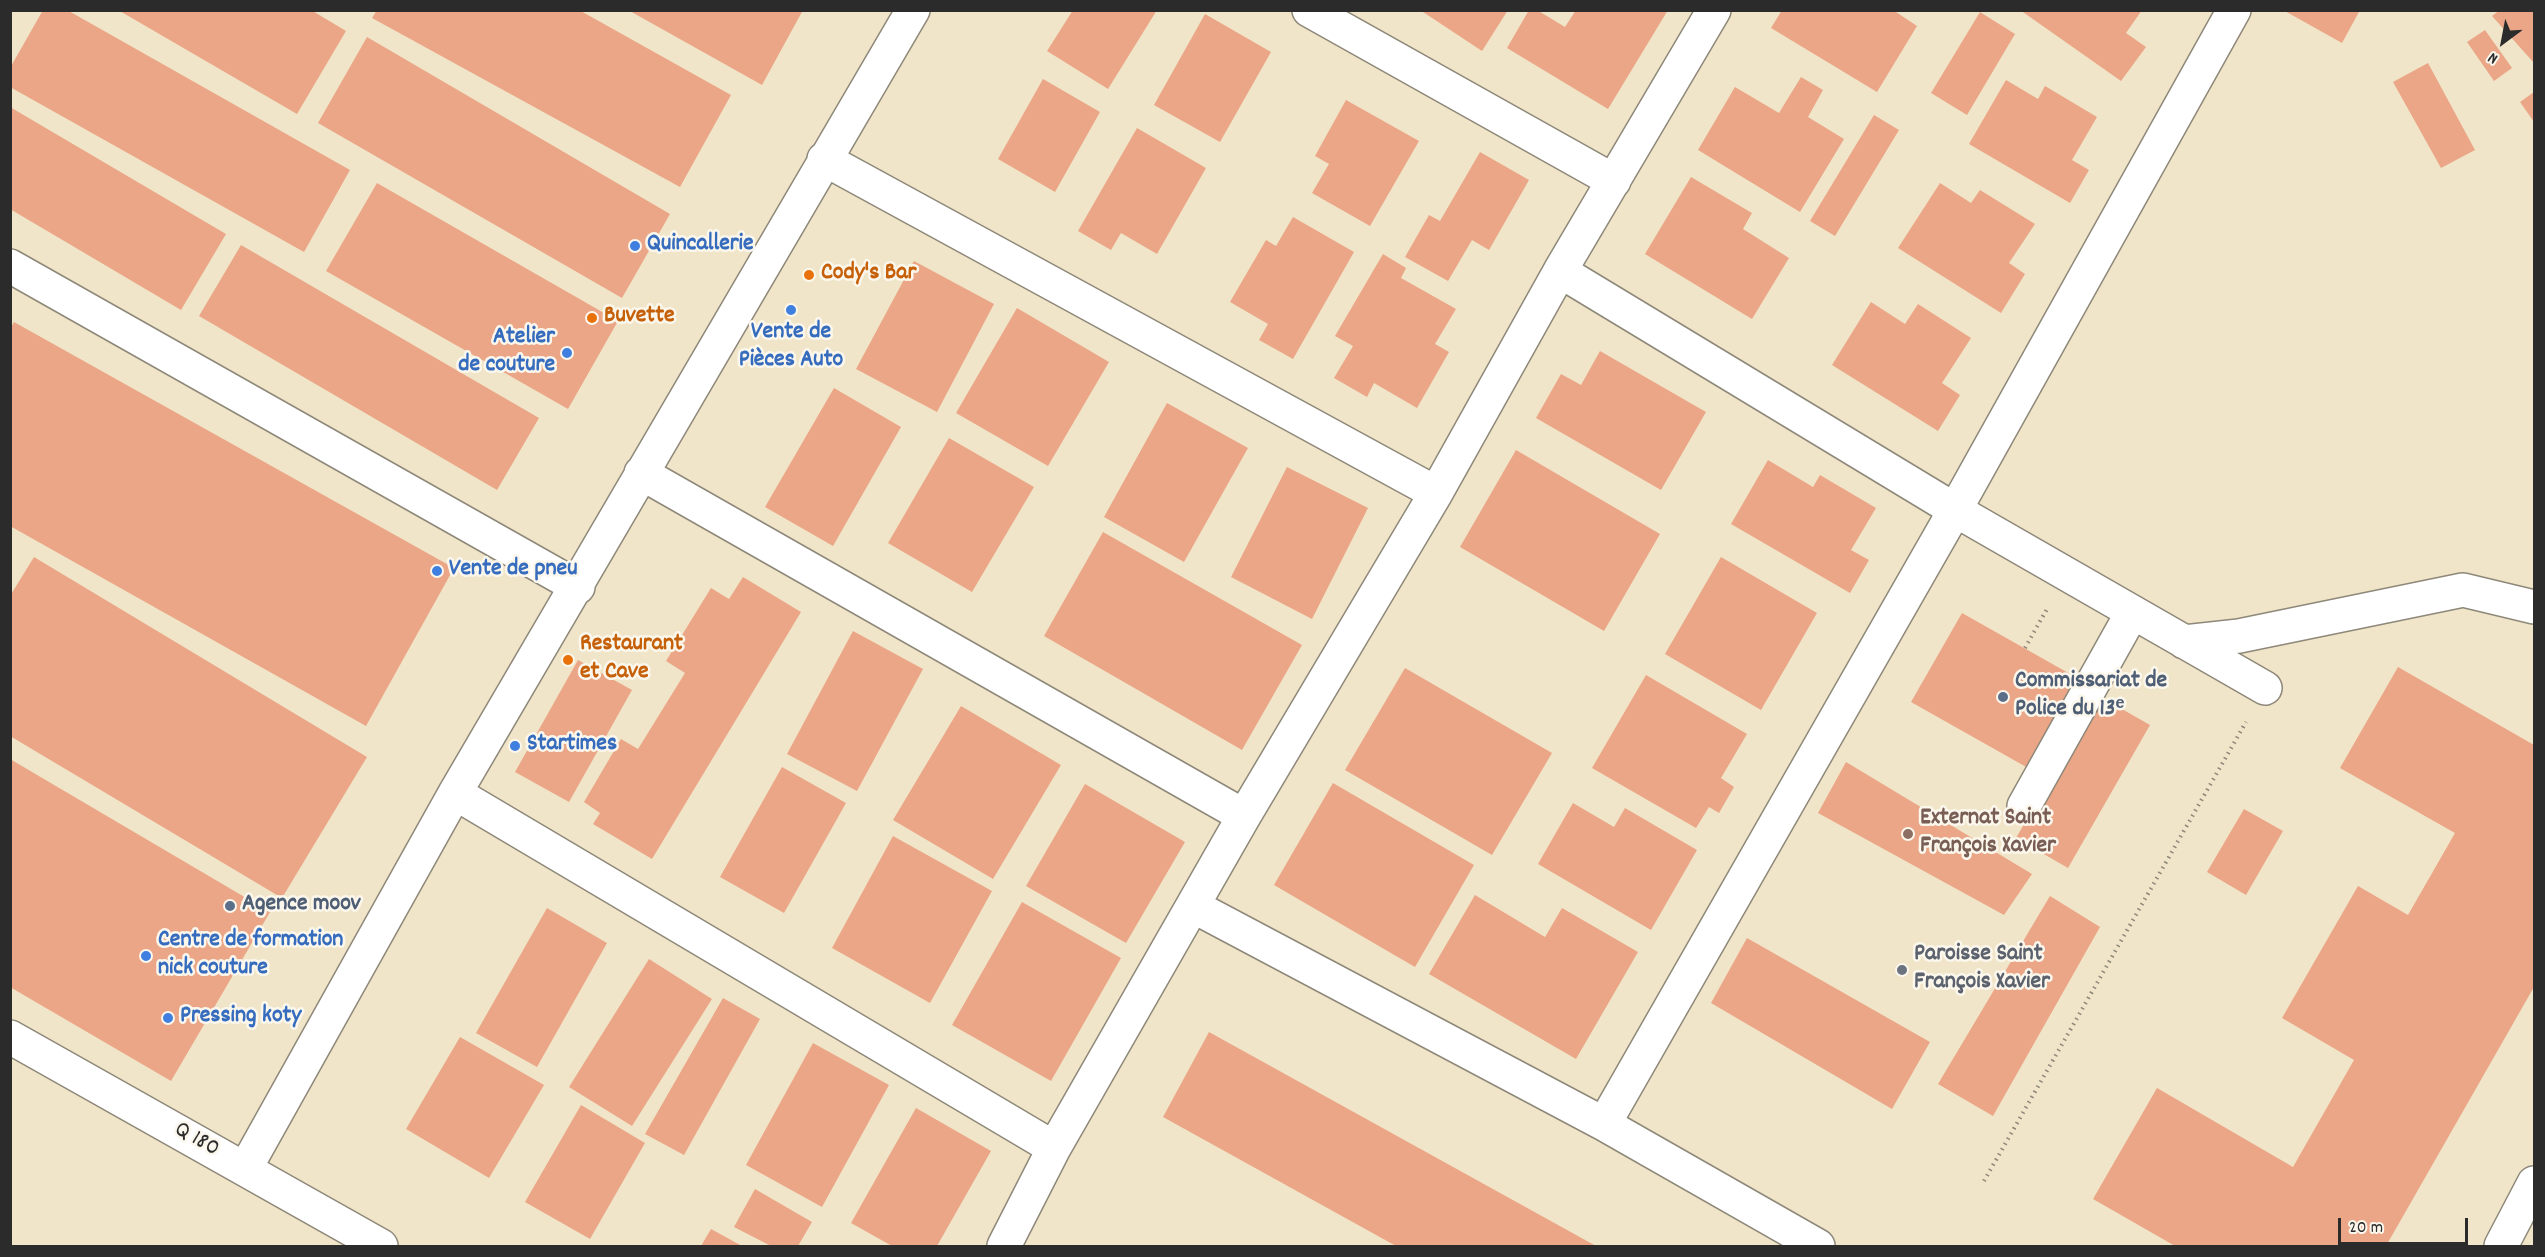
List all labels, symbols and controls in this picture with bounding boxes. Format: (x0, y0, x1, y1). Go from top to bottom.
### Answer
north arrow (2473, 12, 2533, 72)
text: N (2484, 46, 2503, 70)
place label: Quincallerie (647, 232, 754, 260)
marker: Quincallerie (628, 239, 642, 253)
place label: Cody's Bar (821, 261, 916, 289)
marker: Cody's Bar (802, 268, 816, 282)
marker: Vente de Pièces Auto (784, 303, 798, 317)
place label: Buvette (604, 304, 675, 332)
marker: Buvette (585, 311, 599, 325)
place label: Vente de Pièces Auto (739, 320, 843, 376)
place label: Atelier de couture (458, 325, 555, 381)
marker: Atelier de couture (560, 346, 574, 360)
place label: Vente de pneu (449, 557, 577, 585)
marker: Vente de pneu (430, 564, 444, 578)
place label: Restaurant et Cave (580, 632, 683, 688)
marker: Restaurant et Cave (561, 653, 575, 667)
place label: Commissariat de Police du 13ᵉ (2015, 669, 2167, 725)
marker: Commissariat de Police du 13ᵉ (1996, 690, 2010, 704)
place label: Startimes (527, 732, 617, 760)
marker: Startimes (508, 739, 522, 753)
place label: Externat Saint François Xavier (1920, 806, 2056, 862)
marker: Externat Saint François Xavier (1901, 827, 1915, 841)
place label: Agence moov (242, 892, 361, 920)
marker: Agence moov (223, 899, 237, 913)
place label: Centre de formation nick couture (158, 928, 343, 984)
place label: Paroisse Saint François Xavier (1914, 942, 2050, 998)
marker: Centre de formation nick couture (139, 949, 153, 963)
marker: Paroisse Saint François Xavier (1895, 963, 1909, 977)
place label: Pressing koty (180, 1004, 301, 1032)
marker: Pressing koty (161, 1011, 175, 1025)
street label: Q 180 (168, 1117, 224, 1165)
scale bar (2341, 1206, 2472, 1244)
text: 20 m (2349, 1216, 2383, 1241)

